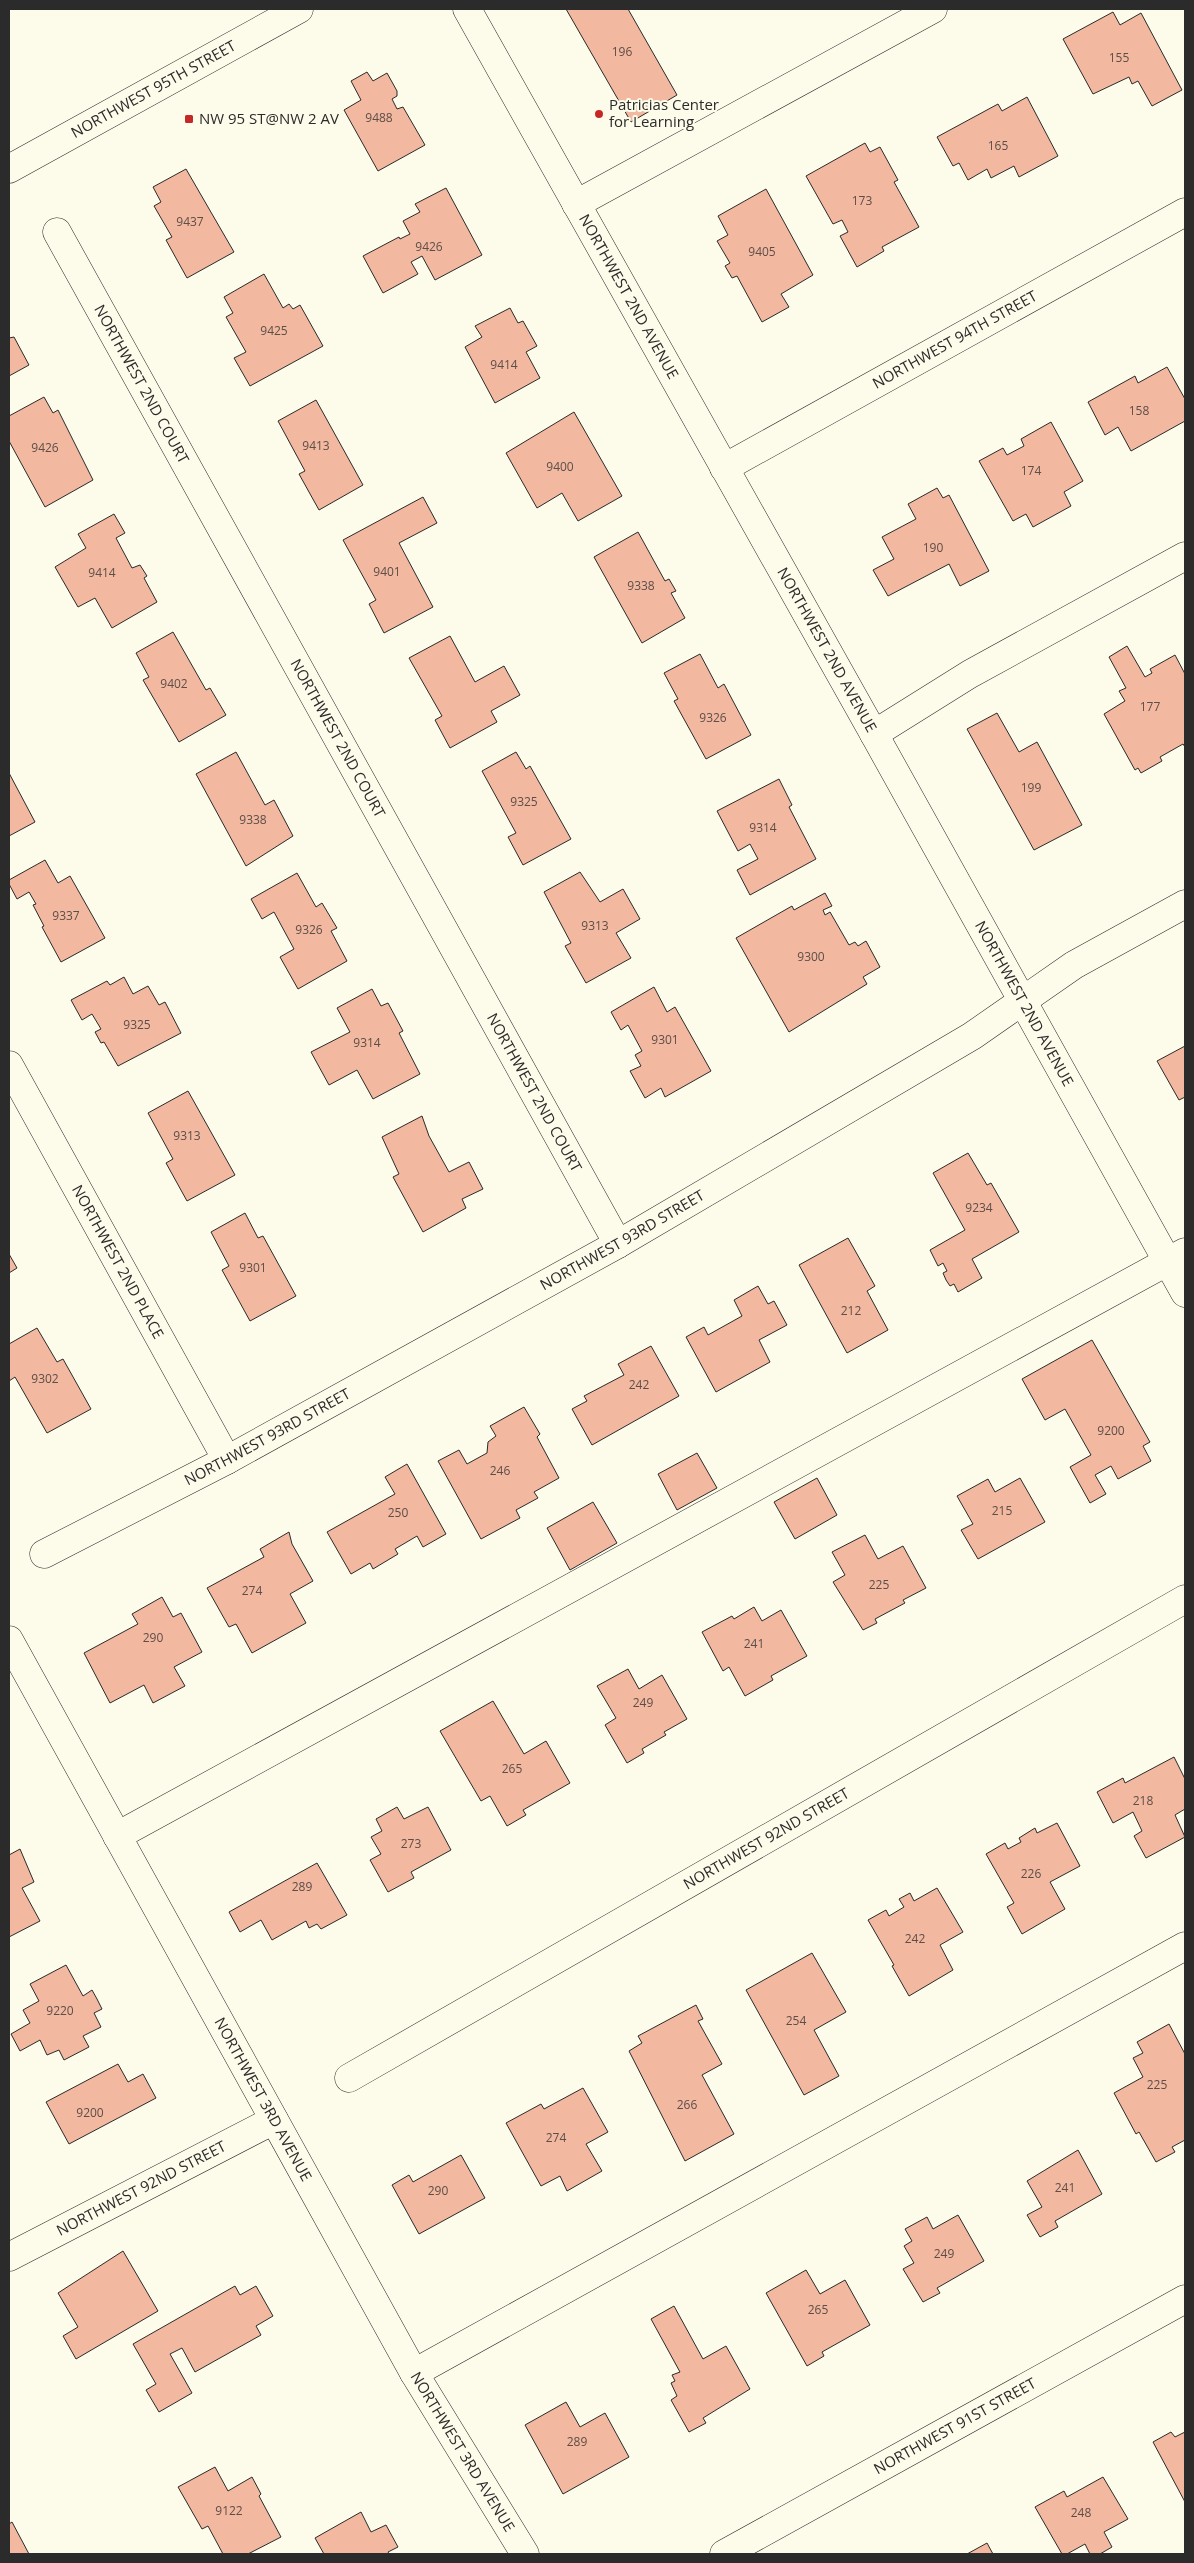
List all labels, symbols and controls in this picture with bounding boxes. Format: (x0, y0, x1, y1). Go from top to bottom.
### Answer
street label: NORTHWEST 95TH STREET (67, 35, 240, 142)
house number: 196 (612, 43, 632, 60)
house number: 155 (1109, 49, 1129, 66)
place label: Patricias Center for Learning (609, 94, 719, 131)
place label: NW 95 ST@NW 2 AV (199, 108, 339, 128)
marker: Patricias Center for Learning (593, 108, 605, 120)
house number: 9488 (365, 109, 393, 126)
marker: NW 95 ST@NW 2 AV (183, 113, 195, 125)
house number: 165 (988, 137, 1008, 154)
house number: 173 (852, 192, 872, 209)
street label: NORTHWEST 2ND AVENUE (575, 210, 684, 382)
house number: 9437 (176, 213, 204, 230)
house number: 9426 (415, 238, 443, 255)
house number: 9405 (748, 243, 776, 260)
street label: NORTHWEST 94TH STREET (868, 285, 1041, 393)
street label: NORTHWEST 2ND COURT (90, 301, 195, 467)
house number: 9425 (260, 322, 288, 339)
house number: 9414 (490, 356, 518, 373)
house number: 158 (1129, 402, 1149, 419)
house number: 9413 (302, 437, 330, 454)
house number: 9426 (31, 439, 59, 456)
house number: 9400 (546, 458, 574, 475)
house number: 174 (1021, 462, 1041, 479)
house number: 190 (923, 539, 943, 556)
house number: 9401 (373, 563, 401, 580)
street label: NORTHWEST 2ND AVENUE (773, 563, 882, 736)
house number: 9414 (88, 564, 116, 581)
house number: 9338 (627, 577, 655, 594)
street label: NORTHWEST 2ND COURT (287, 655, 391, 821)
house number: 9402 (160, 675, 188, 692)
house number: 177 (1140, 698, 1160, 715)
house number: 9326 (699, 709, 727, 726)
house number: 199 (1021, 779, 1041, 796)
house number: 9325 (510, 793, 538, 810)
house number: 9338 (239, 811, 267, 828)
house number: 9314 (749, 819, 777, 836)
house number: 9337 (52, 907, 80, 924)
house number: 9313 (581, 917, 609, 934)
street label: NORTHWEST 2ND AVENUE (971, 917, 1079, 1089)
house number: 9326 (295, 921, 323, 938)
house number: 9300 (797, 948, 825, 965)
street label: NORTHWEST 2ND COURT (483, 1009, 587, 1176)
house number: 9325 (123, 1016, 151, 1033)
house number: 9301 (651, 1031, 679, 1048)
house number: 9314 (353, 1034, 381, 1051)
house number: 9313 (173, 1127, 201, 1144)
street label: NORTHWEST 2ND PLACE (68, 1181, 169, 1342)
street label: NORTHWEST 93RD STREET (536, 1184, 708, 1294)
house number: 9234 (965, 1199, 993, 1216)
house number: 9301 (239, 1259, 267, 1276)
house number: 212 (841, 1302, 861, 1319)
house number: 9302 (31, 1370, 59, 1387)
house number: 242 (629, 1376, 649, 1393)
street label: NORTHWEST 93RD STREET (180, 1383, 354, 1489)
house number: 9200 (1097, 1422, 1125, 1439)
house number: 246 (490, 1462, 510, 1479)
house number: 215 (992, 1502, 1012, 1519)
house number: 250 (388, 1504, 408, 1521)
house number: 225 (869, 1576, 889, 1593)
house number: 274 (242, 1582, 262, 1599)
house number: 290 (143, 1629, 163, 1646)
house number: 241 (744, 1635, 764, 1652)
house number: 249 (633, 1694, 653, 1711)
house number: 265 (502, 1760, 522, 1777)
street label: NORTHWEST 92ND STREET (679, 1782, 853, 1893)
house number: 218 (1133, 1792, 1153, 1809)
house number: 273 (401, 1835, 421, 1852)
house number: 226 (1021, 1865, 1041, 1882)
house number: 289 (292, 1878, 312, 1895)
house number: 242 (905, 1930, 925, 1947)
house number: 9220 (46, 2002, 74, 2019)
house number: 254 (786, 2012, 806, 2029)
street label: NORTHWEST 3RD AVENUE (210, 2014, 317, 2184)
house number: 225 (1147, 2076, 1167, 2093)
house number: 266 (677, 2096, 697, 2113)
house number: 9200 (76, 2104, 104, 2121)
house number: 274 (546, 2129, 566, 2146)
street label: NORTHWEST 92ND STREET (53, 2135, 230, 2240)
house number: 241 (1055, 2179, 1075, 2196)
house number: 290 (428, 2182, 448, 2199)
house number: 249 (934, 2245, 954, 2262)
house number: 265 (808, 2301, 828, 2318)
street label: NORTHWEST 3RD AVENUE (407, 2368, 520, 2535)
street label: NORTHWEST 91ST STREET (870, 2372, 1040, 2478)
house number: 289 (567, 2433, 587, 2450)
house number: 9122 (215, 2502, 243, 2519)
house number: 248 (1071, 2504, 1091, 2521)

